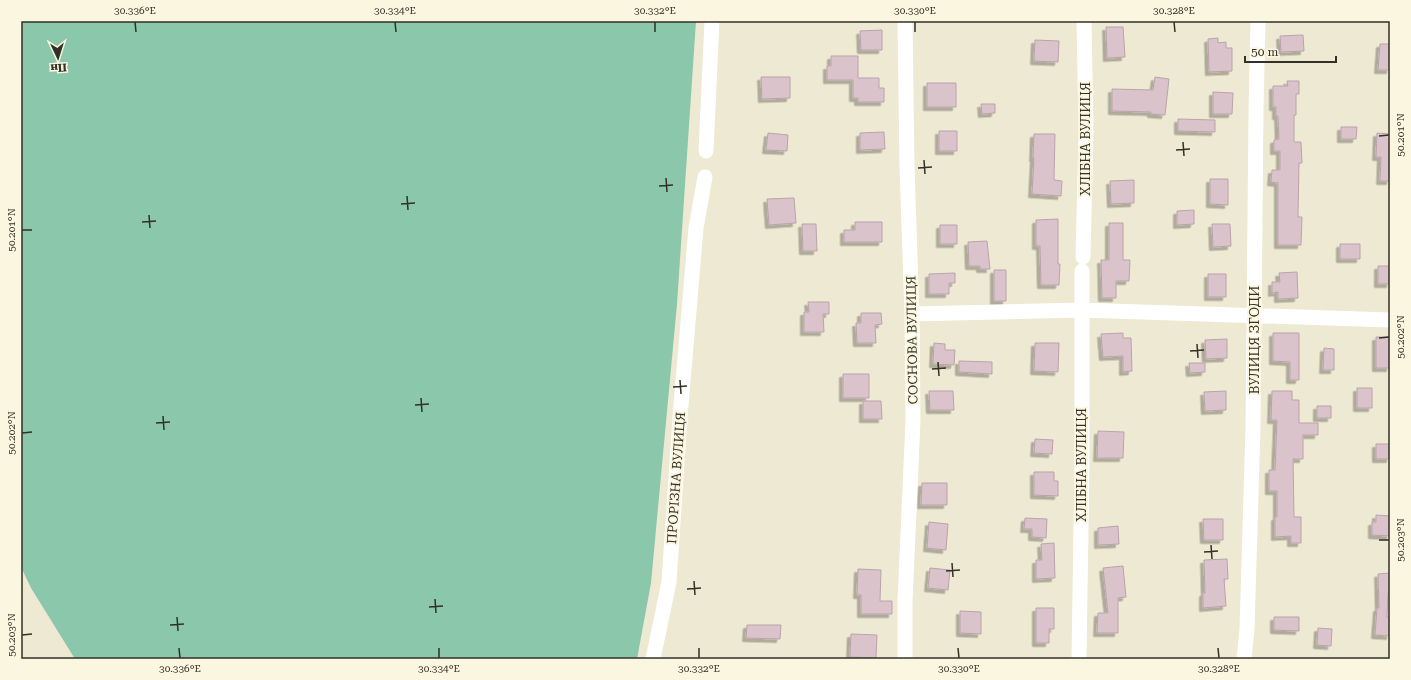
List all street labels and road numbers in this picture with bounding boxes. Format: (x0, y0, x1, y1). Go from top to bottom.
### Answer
street label: ХЛІБНА ВУЛИЦЯ (1078, 82, 1093, 196)
street label: СОСНОВА ВУЛИЦЯ (903, 276, 921, 404)
street label: ВУЛИЦЯ ЗГОДИ (1247, 286, 1262, 394)
street label: ХЛІБНА ВУЛИЦЯ (1074, 408, 1089, 522)
street label: ПРОРІЗНА ВУЛИЦЯ (664, 412, 688, 544)

